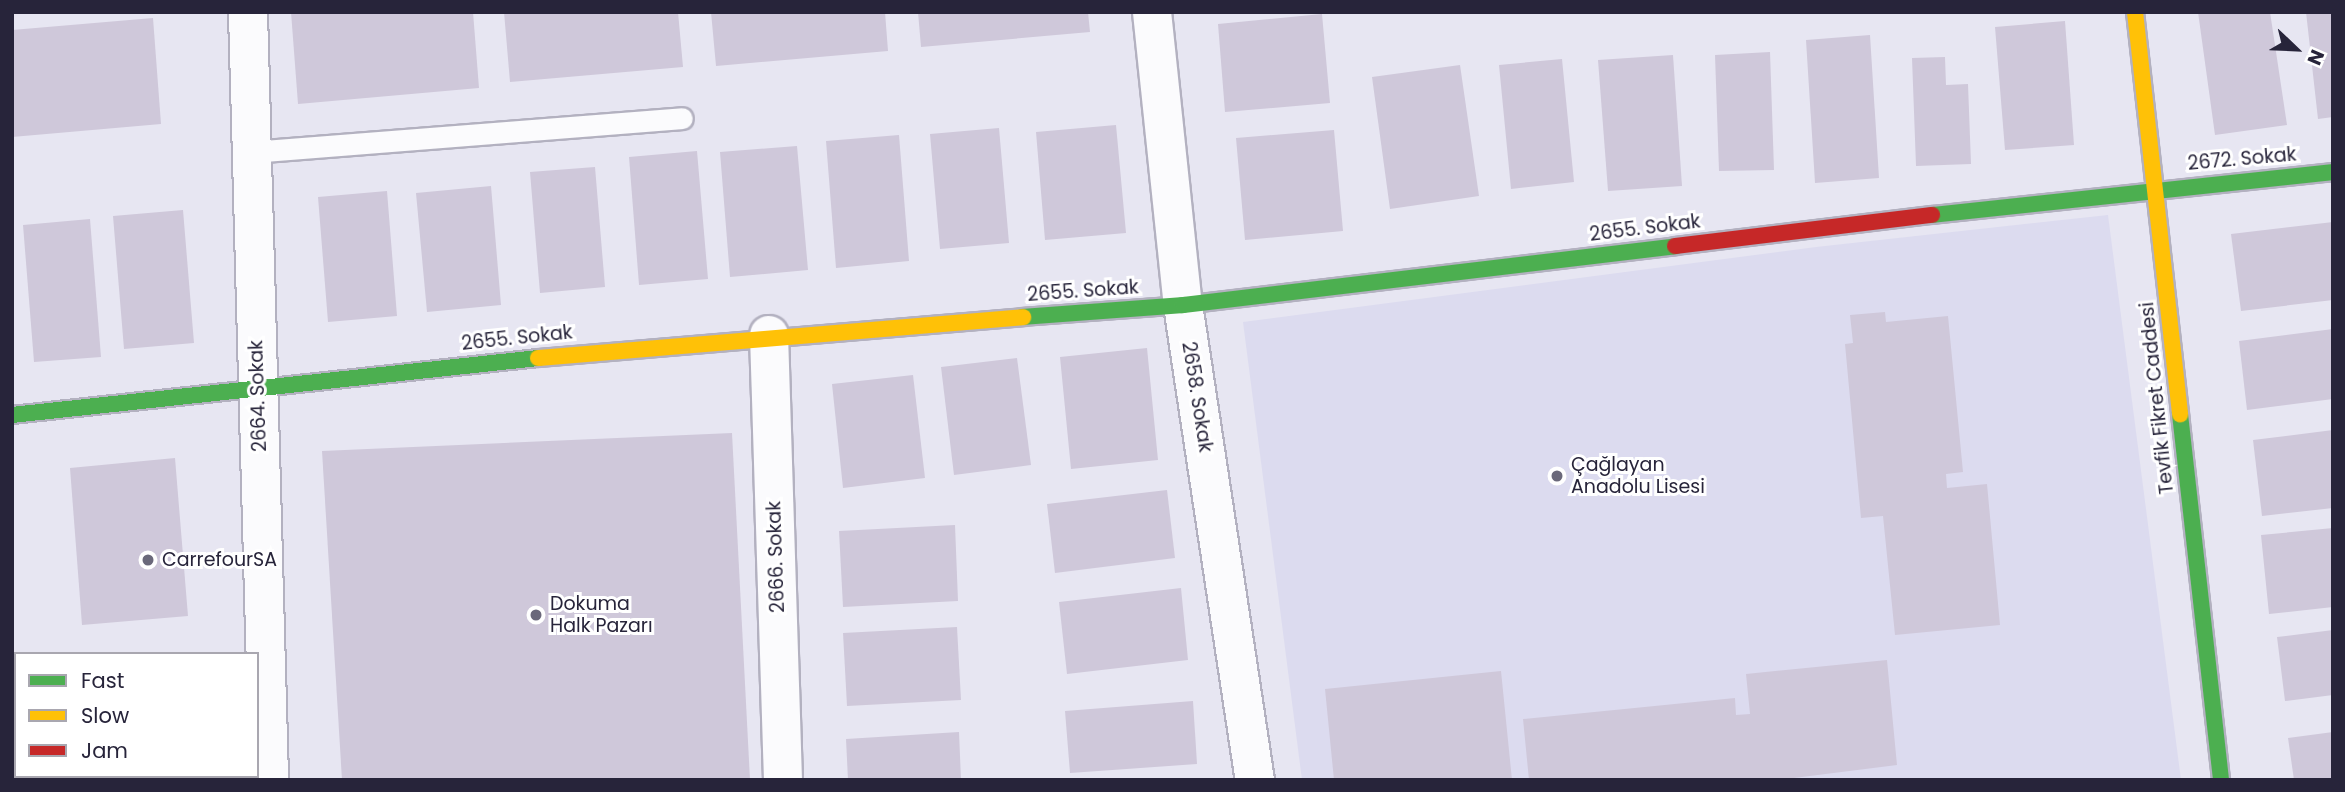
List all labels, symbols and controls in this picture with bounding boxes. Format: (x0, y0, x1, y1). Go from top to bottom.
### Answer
north arrow (2261, 14, 2331, 84)
text: N (2301, 46, 2331, 69)
street label: 2672. Sokak (2187, 143, 2297, 175)
street label: 2655. Sokak (1588, 210, 1702, 246)
street label: 2655. Sokak (1027, 276, 1139, 306)
street label: Tevfik Fikret Caddesi (2136, 301, 2178, 495)
street label: 2655. Sokak (460, 321, 574, 355)
street label: 2664. Sokak (245, 340, 271, 452)
street label: 2658. Sokak (1177, 340, 1217, 454)
place label: Çağlayan Anadolu Lisesi (1571, 454, 1705, 498)
marker: Çağlayan Anadolu Lisesi (1549, 468, 1565, 484)
street label: 2666. Sokak (763, 501, 789, 613)
place label: CarrefourSA (162, 549, 277, 571)
marker: CarrefourSA (140, 552, 156, 568)
place label: Dokuma Halk Pazarı (550, 593, 653, 637)
marker: Dokuma Halk Pazarı (528, 607, 544, 623)
legend (14, 652, 259, 778)
text: Fast (81, 666, 124, 695)
text: Slow (81, 701, 129, 730)
text: Jam (81, 736, 128, 765)

